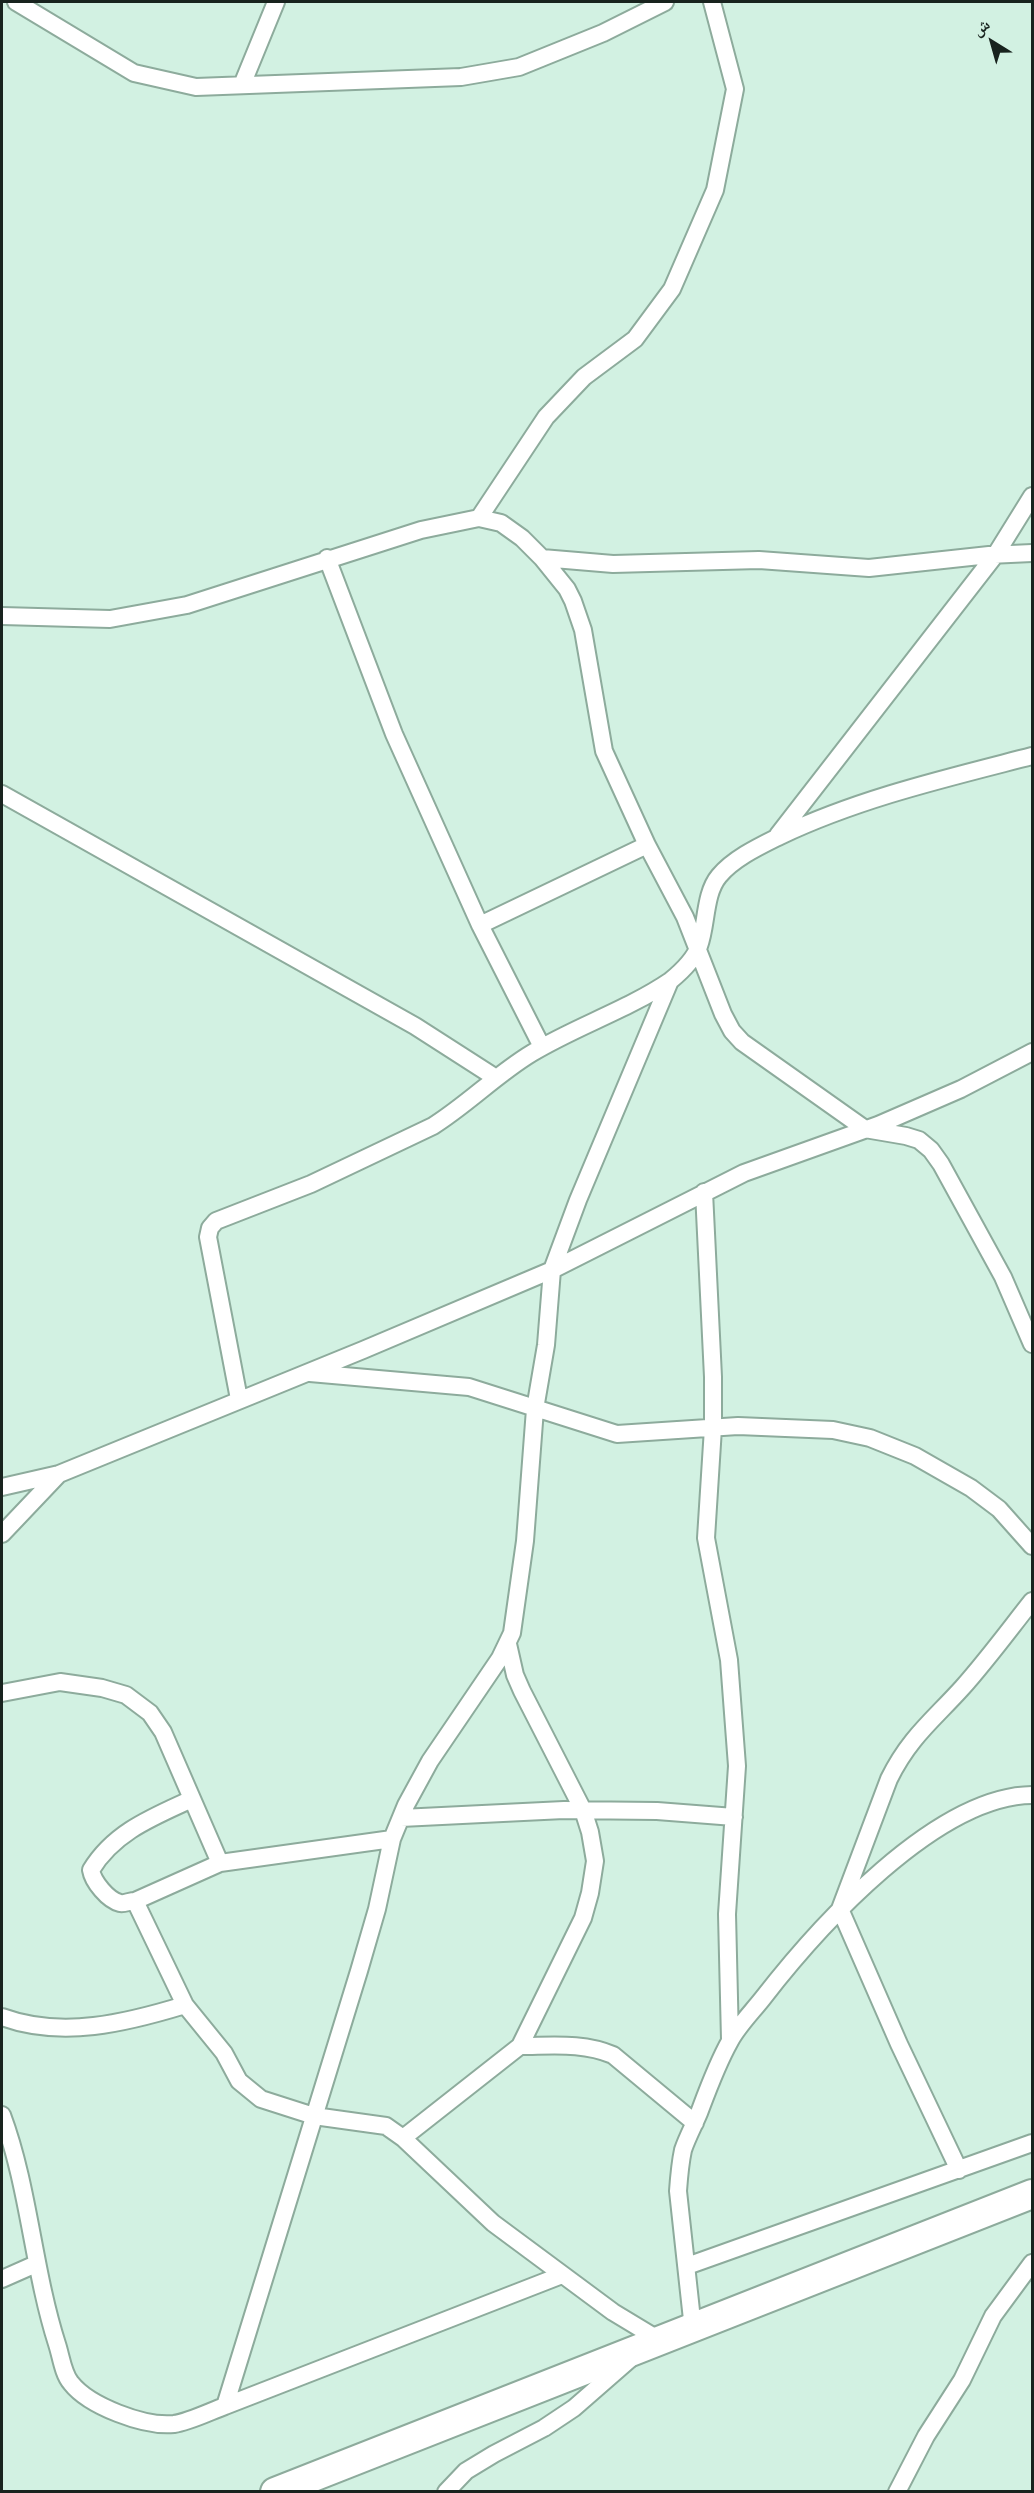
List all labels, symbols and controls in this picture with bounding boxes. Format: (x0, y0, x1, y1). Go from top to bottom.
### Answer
north arrow (962, 12, 1022, 72)
text: ش (968, 15, 993, 40)

